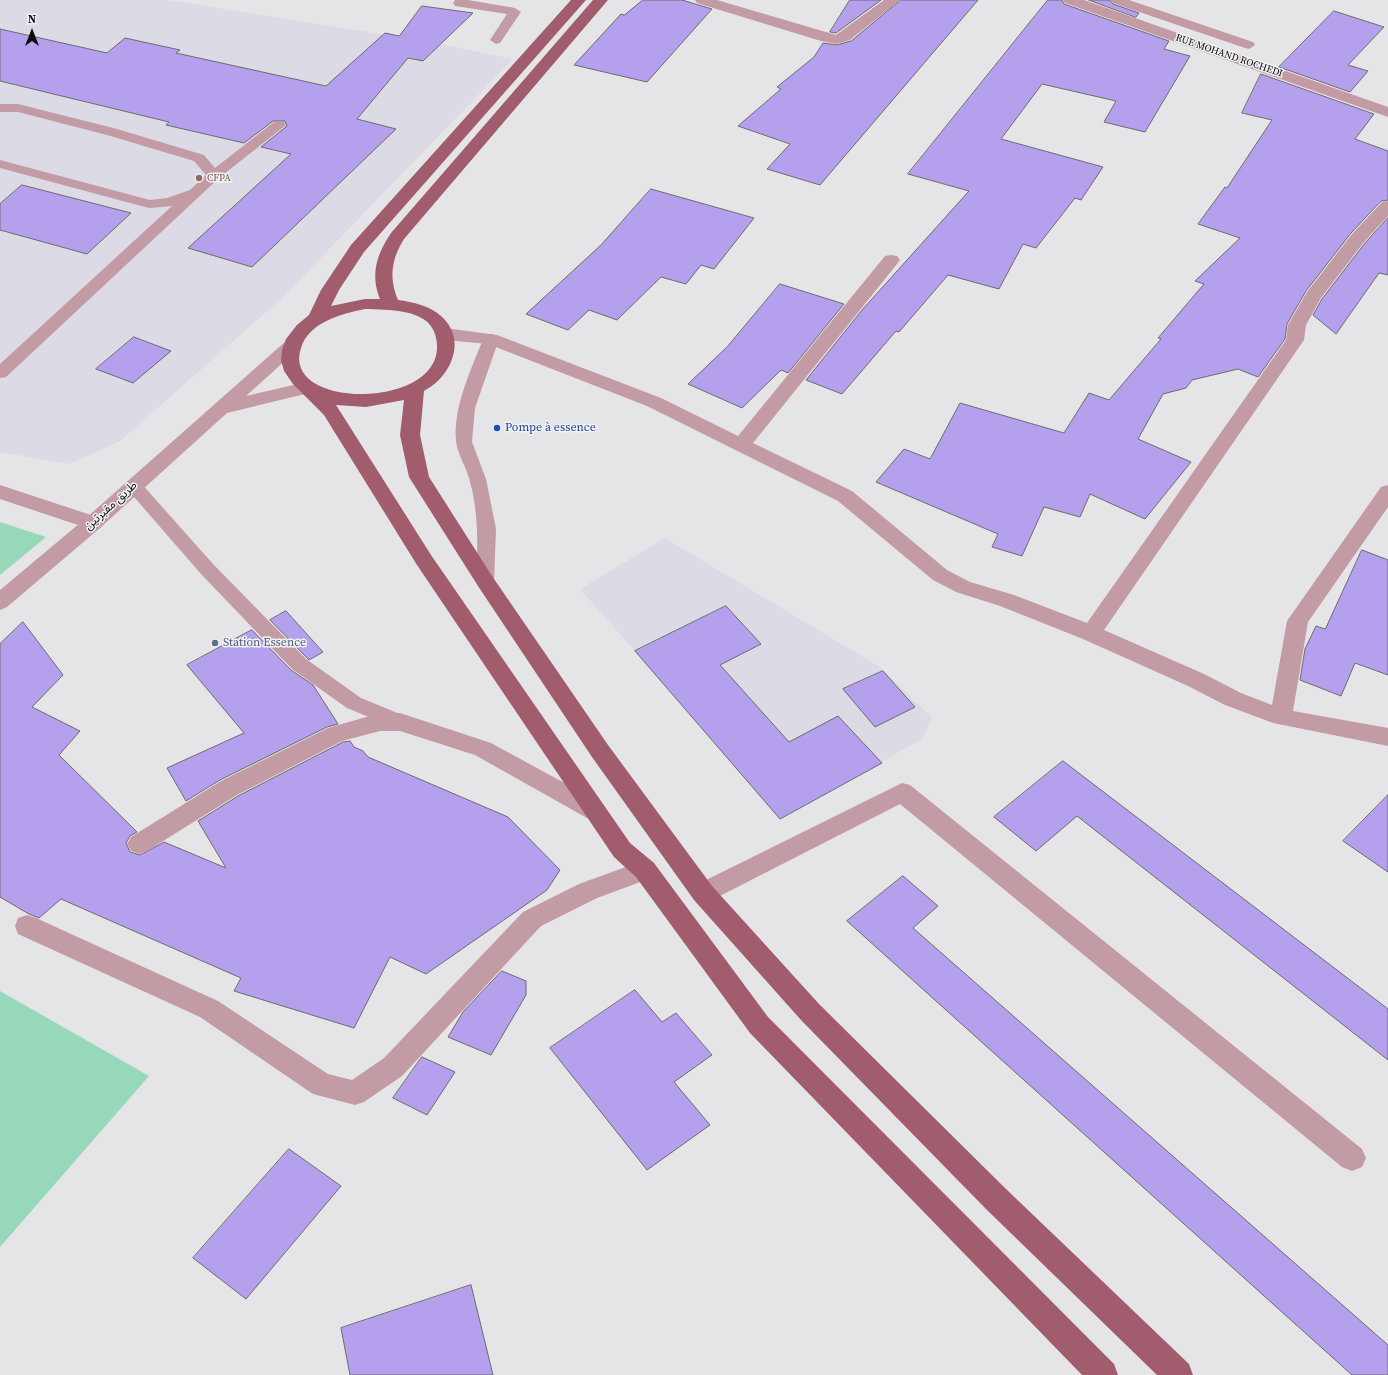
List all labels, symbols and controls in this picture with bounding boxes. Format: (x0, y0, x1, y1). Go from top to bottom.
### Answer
north arrow (12, 12, 52, 52)
text: N (28, 12, 36, 27)
street label: RUE MOHAND ROCHEDI (1174, 32, 1284, 80)
place label: CFPA (207, 172, 231, 184)
marker: CFPA (194, 173, 204, 183)
place label: Pompe à essence (505, 421, 596, 435)
marker: Pompe à essence (492, 423, 502, 433)
street label: طريق مقبرتين (82, 479, 140, 533)
place label: Station Essence (223, 636, 306, 650)
marker: Station Essence (210, 638, 220, 648)

